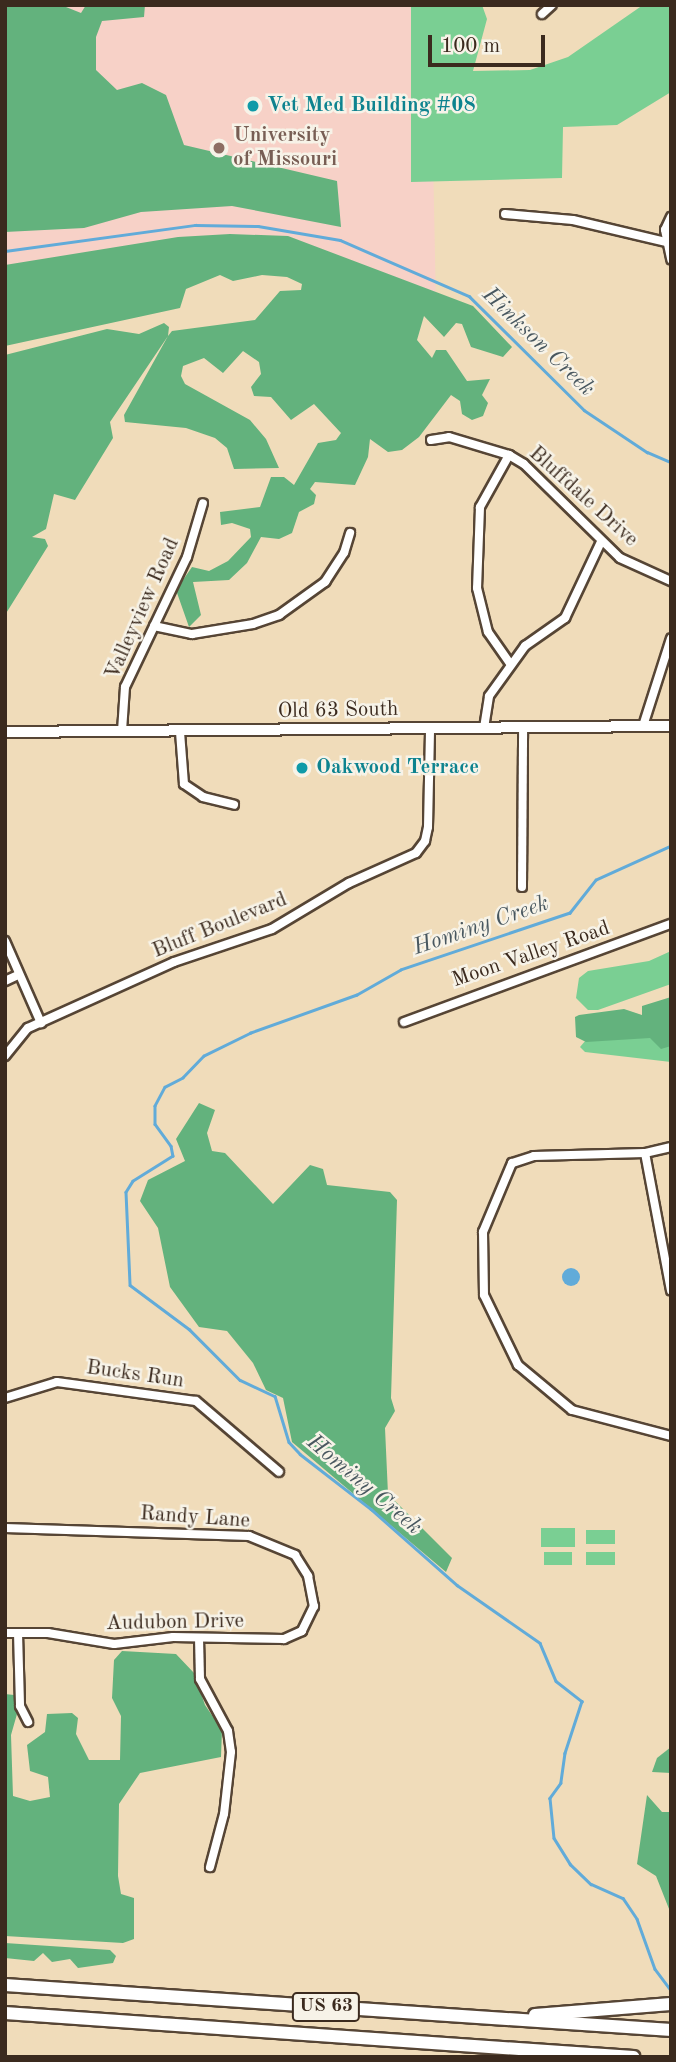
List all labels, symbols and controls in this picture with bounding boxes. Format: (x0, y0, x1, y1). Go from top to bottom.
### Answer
scale bar (431, 21, 548, 65)
text: 100 m (441, 36, 500, 57)
place label: Vet Med Building #08 (267, 93, 476, 119)
marker: Vet Med Building #08 (245, 98, 261, 114)
place label: University of Missouri (233, 123, 337, 173)
marker: University of Missouri (211, 140, 227, 156)
water label: Hinkson Creek (476, 281, 600, 403)
street label: Bluffdale Drive (523, 441, 643, 553)
street label: Valleyview Road (100, 534, 186, 684)
street label: Old 63 South (277, 697, 399, 725)
place label: Oakwood Terrace (316, 755, 479, 781)
marker: Oakwood Terrace (294, 760, 310, 776)
street label: Bluff Boulevard (149, 888, 291, 964)
water label: Hominy Creek (409, 890, 553, 962)
street label: Moon Valley Road (449, 916, 613, 994)
street label: Bucks Run (85, 1356, 185, 1394)
water label: Hominy Creek (301, 1429, 427, 1541)
street label: Randy Lane (139, 1502, 251, 1534)
street label: Audubon Drive (106, 1609, 244, 1637)
road number: US 63 (291, 1992, 361, 2022)

